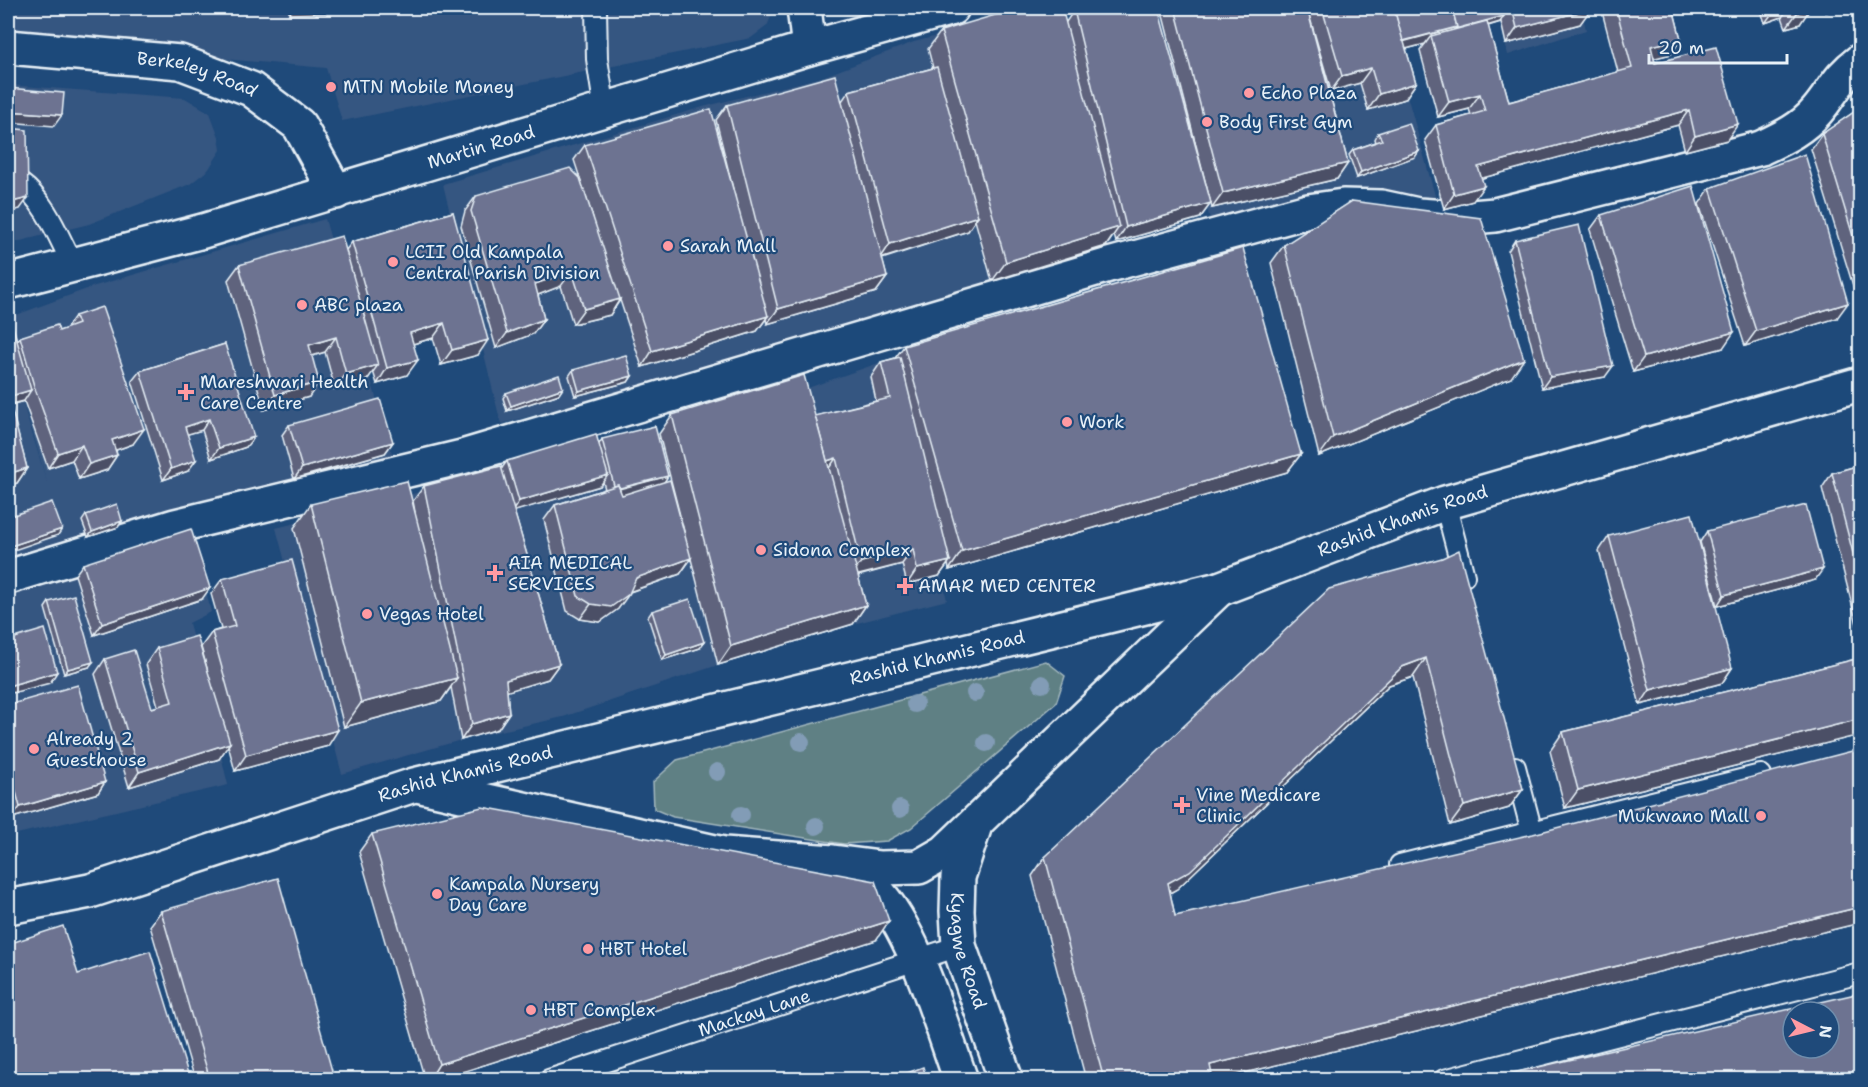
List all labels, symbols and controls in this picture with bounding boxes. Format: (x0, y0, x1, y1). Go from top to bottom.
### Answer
scale bar (1649, 27, 1787, 65)
text: 20 m (1658, 36, 1704, 60)
street label: Berkeley Road (136, 46, 263, 102)
place label: MTN Mobile Money (343, 75, 514, 99)
marker: MTN Mobile Money (324, 80, 338, 94)
place label: Echo Plaza (1261, 81, 1357, 105)
marker: Echo Plaza (1242, 86, 1256, 100)
place label: Body First Gym (1219, 110, 1353, 134)
marker: Body First Gym (1200, 115, 1214, 129)
street label: Martin Road (424, 120, 538, 175)
place label: Sarah Mall (680, 234, 776, 258)
marker: Sarah Mall (661, 239, 675, 253)
place label: LCII Old Kampala Central Parish Division (405, 240, 600, 285)
marker: LCII Old Kampala Central Parish Division (386, 255, 400, 269)
place label: ABC plaza (314, 293, 403, 317)
marker: ABC plaza (295, 298, 309, 312)
place label: Mareshwari Health Care Centre (200, 370, 369, 415)
marker: Mareshwari Health Care Centre (177, 383, 195, 401)
place label: Work (1079, 410, 1124, 434)
marker: Work (1060, 415, 1074, 429)
street label: Rashid Khamis Road (1314, 479, 1490, 562)
place label: Sidona Complex (773, 538, 910, 562)
marker: Sidona Complex (754, 543, 768, 557)
place label: AIA MEDICAL SERVICES (508, 551, 632, 596)
marker: AIA MEDICAL SERVICES (486, 564, 504, 582)
place label: AMAR MED CENTER (918, 574, 1096, 598)
marker: AMAR MED CENTER (896, 577, 914, 595)
place label: Vegas Hotel (379, 602, 484, 626)
marker: Vegas Hotel (360, 607, 374, 621)
street label: Rashid Khamis Road (847, 625, 1027, 690)
place label: Already 2 Guesthouse (46, 727, 147, 772)
street label: Rashid Khamis Road (375, 740, 555, 808)
marker: Already 2 Guesthouse (27, 742, 41, 756)
place label: Vine Medicare Clinic (1196, 783, 1321, 828)
marker: Vine Medicare Clinic (1173, 796, 1191, 814)
place label: Mukwano Mall (1618, 804, 1750, 828)
marker: Mukwano Mall (1754, 809, 1768, 823)
place label: Kampala Nursery Day Care (449, 872, 599, 917)
marker: Kampala Nursery Day Care (430, 887, 444, 901)
street label: Kyagwe Road (945, 892, 992, 1012)
place label: HBT Hotel (600, 937, 688, 961)
marker: HBT Hotel (581, 942, 595, 956)
street label: Mackay Lane (695, 983, 813, 1042)
place label: HBT Complex (543, 998, 655, 1022)
north arrow (1781, 1000, 1841, 1060)
marker: HBT Complex (524, 1003, 538, 1017)
text: N (1814, 1024, 1837, 1039)

